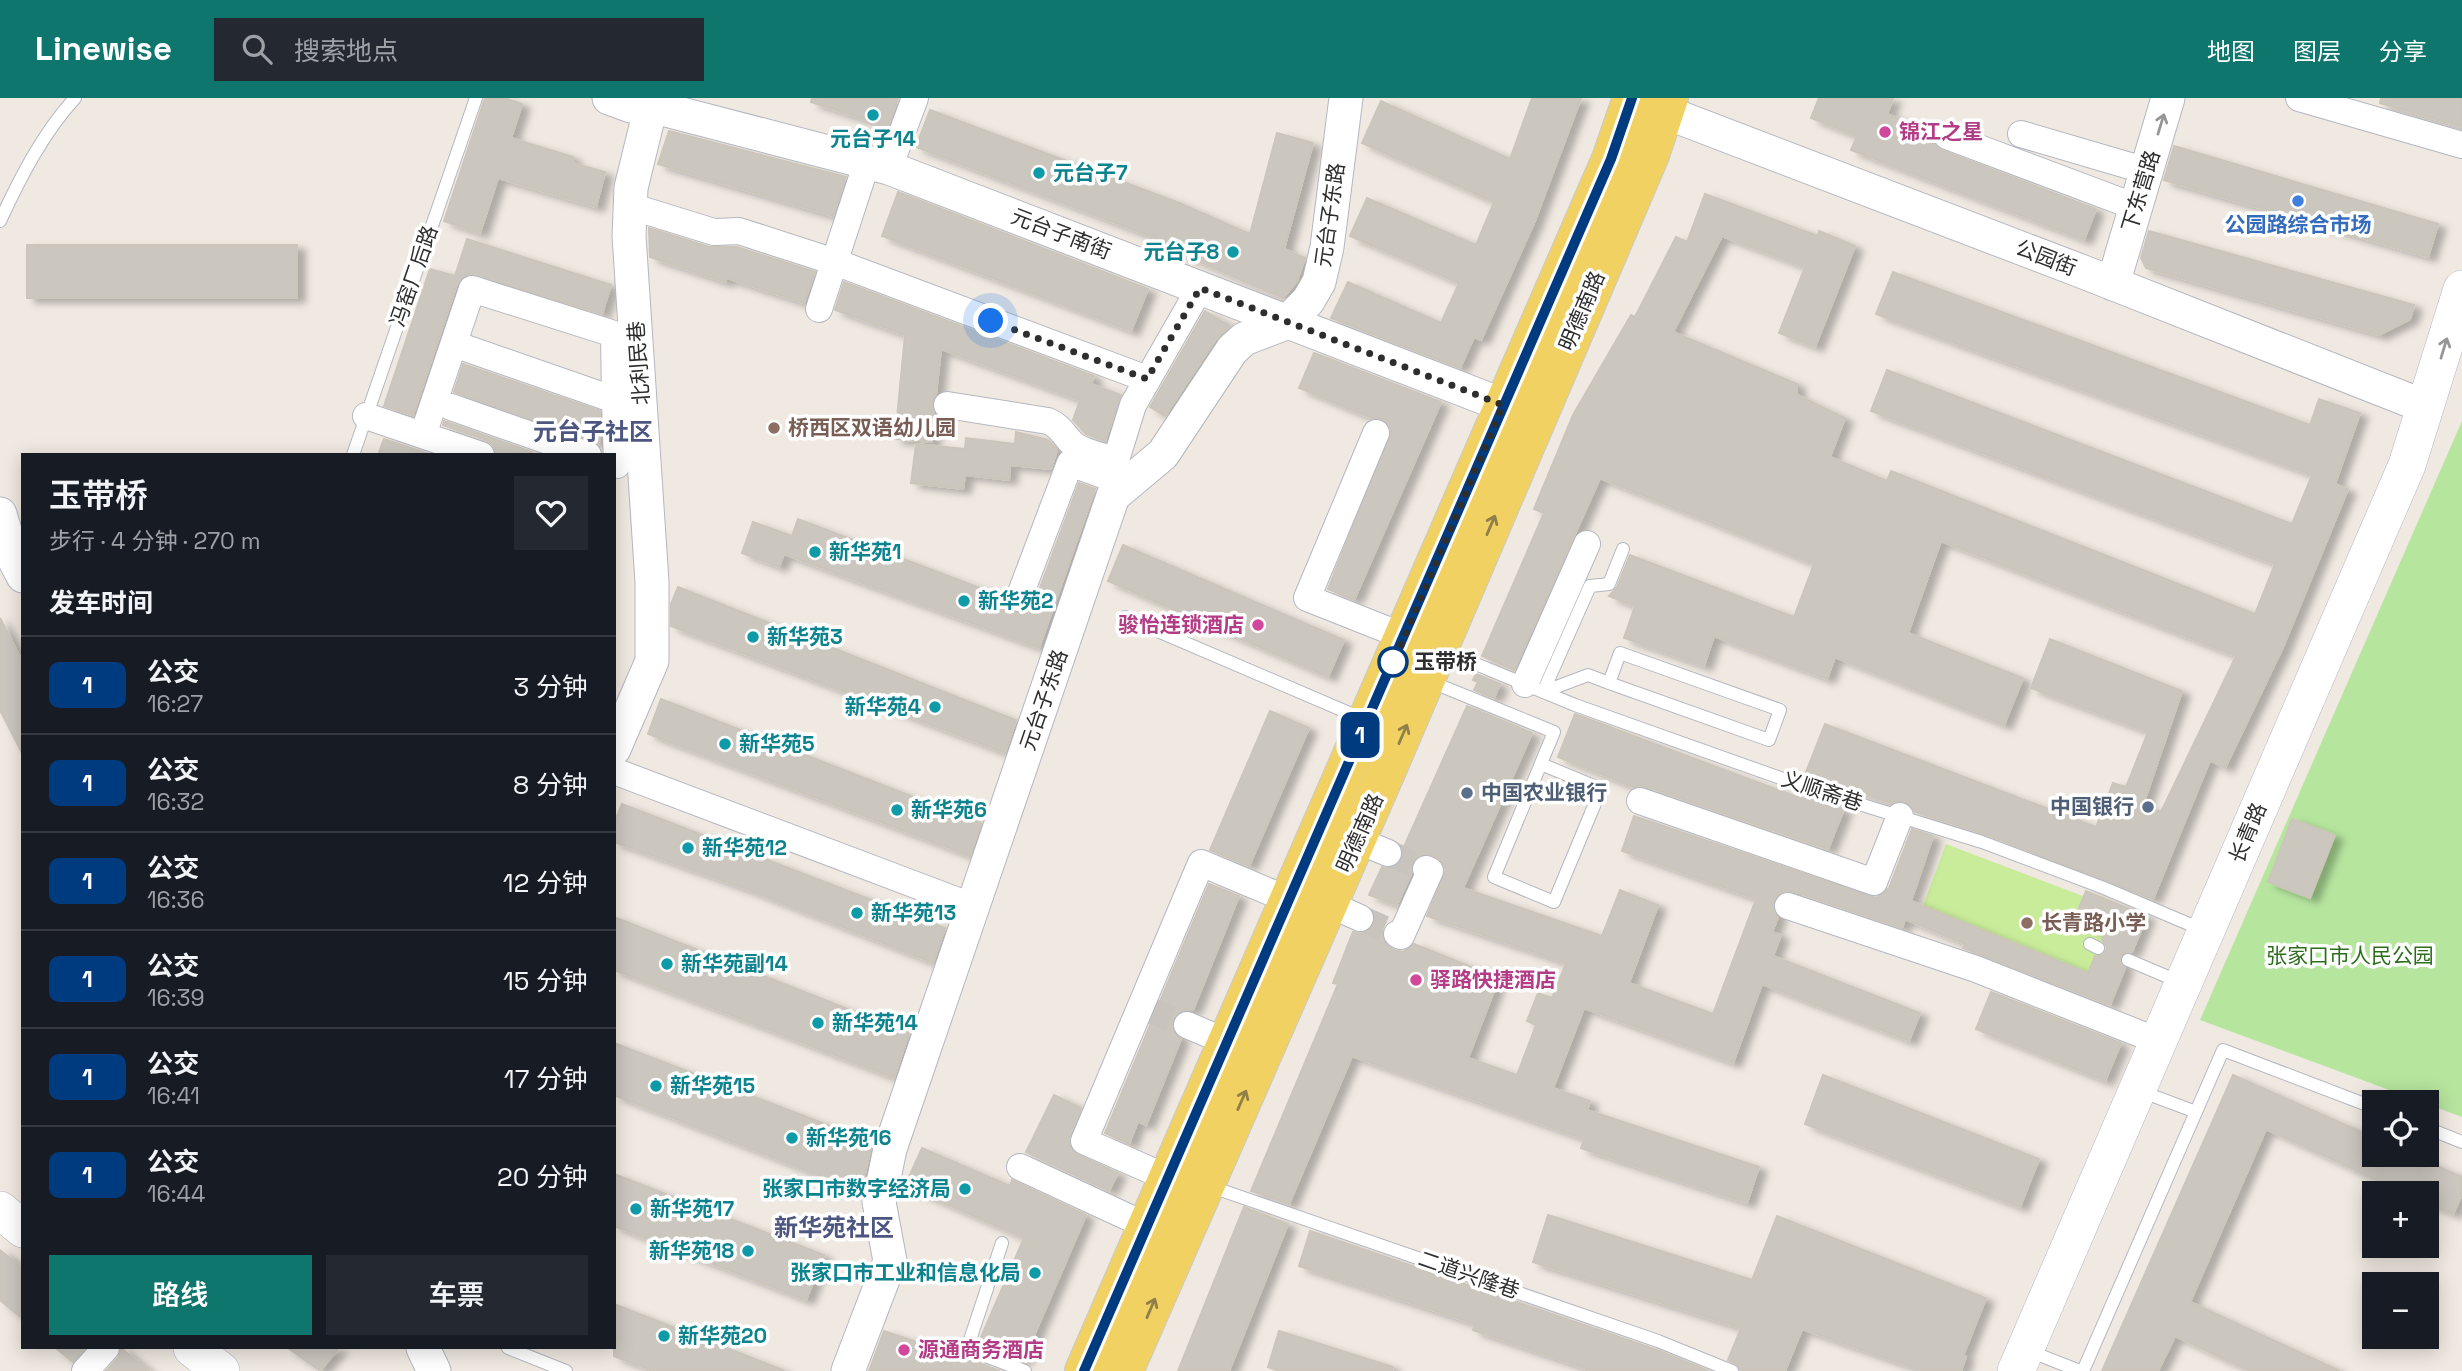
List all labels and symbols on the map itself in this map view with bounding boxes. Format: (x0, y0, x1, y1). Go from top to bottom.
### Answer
marker: 元台子14 (865, 107, 881, 123)
one-way arrow (2155, 114, 2168, 136)
place label: 锦江之星 (1899, 118, 1983, 145)
marker: 锦江之星 (1877, 124, 1893, 140)
place label: 元台子14 (830, 125, 916, 152)
street label: 下东营路 (2115, 147, 2166, 235)
place label: 元台子7 (1053, 159, 1128, 186)
street label: 元台子东路 (1309, 161, 1350, 269)
marker: 元台子7 (1031, 165, 1047, 181)
marker: 公园路综合市场 (2290, 193, 2306, 209)
street label: 元台子南街 (1007, 202, 1115, 265)
place label: 公园路综合市场 (2225, 211, 2372, 238)
street label: 冯窑厂后路 (384, 222, 443, 330)
street label: 公园街 (2012, 234, 2080, 281)
place label: 元台子8 (1143, 238, 1219, 265)
marker: 元台子8 (1225, 244, 1241, 260)
street label: 明德南路 (1553, 267, 1610, 355)
your location (973, 303, 1008, 338)
street label: 北利民巷 (622, 320, 655, 406)
one-way arrow (2439, 337, 2452, 359)
place label: 桥西区双语幼儿园 (788, 414, 956, 441)
district label: 元台子社区 (533, 416, 653, 447)
marker: 桥西区双语幼儿园 (766, 420, 782, 436)
one-way arrow (1485, 515, 1498, 536)
place label: 新华苑1 (829, 538, 902, 565)
marker: 新华苑1 (807, 544, 823, 560)
place label: 新华苑2 (978, 587, 1053, 614)
marker: 新华苑2 (956, 593, 972, 609)
place label: 骏怡连锁酒店 (1118, 611, 1244, 638)
marker: 骏怡连锁酒店 (1250, 617, 1266, 633)
place label: 新华苑3 (767, 623, 843, 650)
marker: 新华苑3 (745, 629, 761, 645)
street label: 元台子东路 (1014, 646, 1073, 754)
marker: 玉带桥 (1378, 647, 1408, 677)
place label: 玉带桥 (1414, 648, 1477, 675)
place label: 新华苑4 (845, 693, 921, 720)
marker: 新华苑4 (927, 699, 943, 715)
line badge: 1 (1337, 712, 1383, 758)
one-way arrow (1397, 724, 1410, 746)
place label: 新华苑5 (739, 730, 815, 757)
marker: 新华苑5 (717, 736, 733, 752)
street label: 义顺斋巷 (1778, 765, 1866, 816)
place label: 中国农业银行 (1481, 779, 1607, 806)
marker: 中国农业银行 (1459, 785, 1475, 801)
street label: 明德南路 (1330, 789, 1389, 877)
place label: 中国银行 (2050, 793, 2134, 820)
place label: 新华苑6 (911, 796, 987, 823)
marker: 中国银行 (2140, 799, 2156, 815)
street label: 长青路 (2223, 799, 2272, 867)
marker: 新华苑6 (889, 802, 905, 818)
place label: 新华苑12 (702, 834, 787, 861)
marker: 新华苑12 (680, 840, 696, 856)
place label: 新华苑13 (871, 899, 956, 926)
marker: 新华苑13 (849, 905, 865, 921)
place label: 长青路小学 (2041, 909, 2146, 936)
marker: 长青路小学 (2019, 915, 2035, 931)
park label: 张家口市人民公园 (2266, 942, 2434, 969)
place label: 新华苑副14 (681, 950, 788, 977)
marker: 新华苑副14 (659, 956, 675, 972)
place label: 驿路快捷酒店 (1430, 966, 1556, 993)
marker: 驿路快捷酒店 (1408, 972, 1424, 988)
place label: 新华苑14 (832, 1009, 918, 1036)
marker: 新华苑14 (810, 1015, 826, 1031)
place label: 新华苑15 (670, 1072, 755, 1099)
marker: 新华苑15 (648, 1078, 664, 1094)
one-way arrow (1236, 1090, 1249, 1111)
place label: 新华苑16 (806, 1124, 891, 1151)
marker: 新华苑16 (784, 1130, 800, 1146)
place label: 张家口市数字经济局 (762, 1175, 951, 1202)
marker: 张家口市数字经济局 (957, 1181, 973, 1197)
place label: 新华苑17 (650, 1195, 734, 1222)
marker: 新华苑17 (628, 1201, 644, 1217)
district label: 新华苑社区 (774, 1212, 894, 1243)
place label: 新华苑18 (649, 1237, 734, 1264)
marker: 新华苑18 (740, 1243, 756, 1259)
street label: 二道兴隆巷 (1415, 1245, 1523, 1304)
place label: 张家口市工业和信息化局 (790, 1259, 1021, 1286)
marker: 张家口市工业和信息化局 (1027, 1265, 1043, 1281)
one-way arrow (1145, 1298, 1158, 1319)
place label: 新华苑20 (678, 1322, 767, 1349)
marker: 新华苑20 (656, 1328, 672, 1344)
place label: 源通商务酒店 (918, 1336, 1044, 1363)
marker: 源通商务酒店 (896, 1342, 912, 1358)

